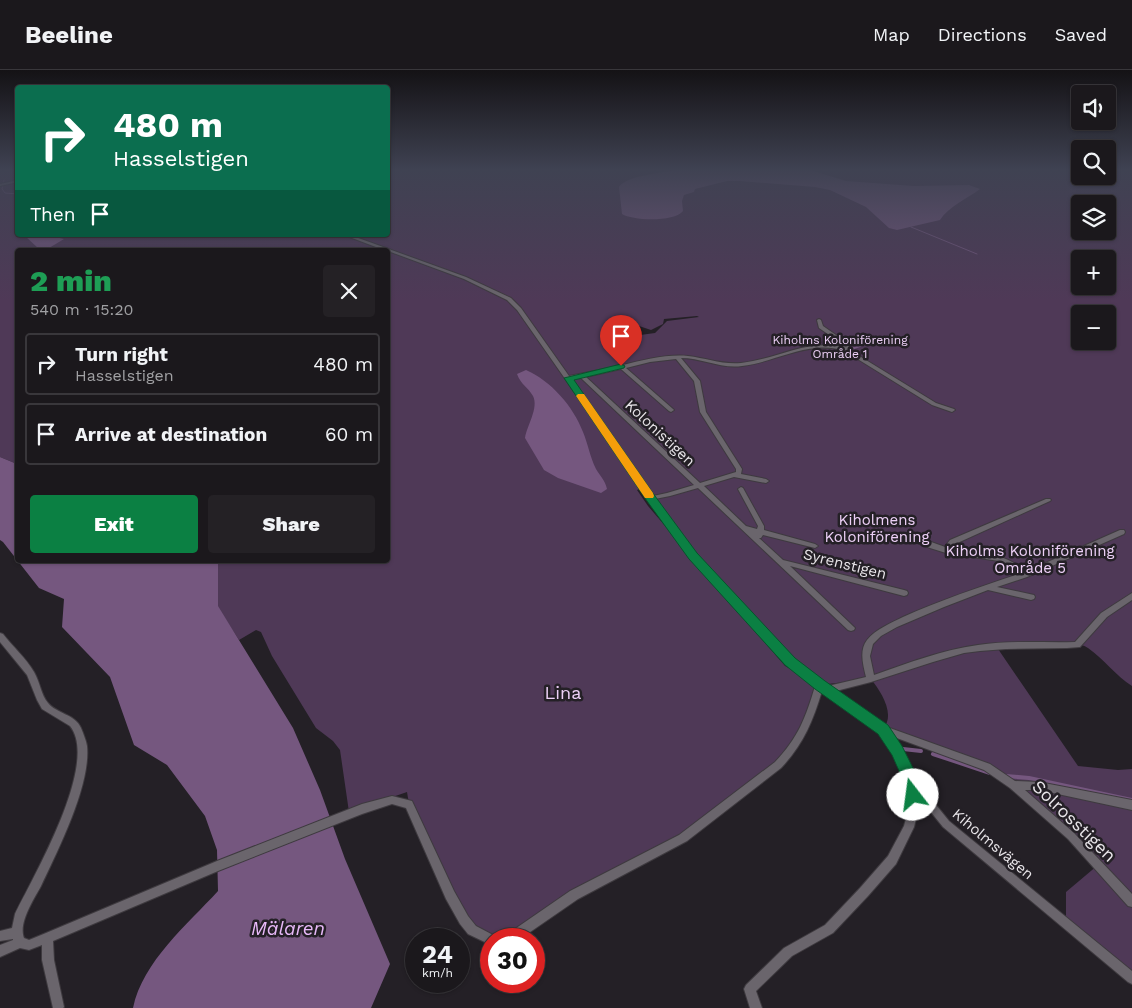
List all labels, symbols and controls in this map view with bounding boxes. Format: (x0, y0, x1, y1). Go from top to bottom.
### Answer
text: Beeline (25, 21, 113, 49)
text: Map (873, 24, 910, 45)
text: Directions (938, 24, 1027, 45)
text: Saved (1055, 24, 1107, 45)
map controls (1071, 85, 1116, 350)
button: sound (1071, 85, 1116, 130)
text: 480 m (113, 104, 223, 146)
icon: right (30, 105, 95, 170)
button: search (1071, 140, 1116, 185)
text: Hasselstigen (113, 146, 249, 171)
button: layers (1071, 195, 1116, 240)
icon: arrive (86, 200, 114, 228)
text: Then (30, 203, 76, 226)
button: + (1071, 250, 1116, 295)
text: 2 min (30, 263, 112, 298)
button: close (323, 265, 375, 317)
text: 540 m · 15:20 (30, 300, 134, 319)
button: − (1071, 305, 1116, 350)
pin (600, 315, 642, 366)
icon: arrive (607, 322, 635, 350)
park label: Kiholms Koloniförening Område 1 (772, 333, 908, 361)
text: Turn right (75, 343, 168, 366)
icon: right (32, 350, 60, 378)
text: 480 m (313, 353, 373, 376)
text: Hasselstigen (75, 366, 174, 385)
street label: Kolonistigen (621, 396, 699, 470)
icon: arrive (32, 420, 60, 448)
text: Arrive at destination (75, 423, 267, 446)
text: 60 m (325, 423, 373, 446)
button: Exit (30, 495, 198, 553)
button: Share (208, 495, 375, 553)
park label: Kiholmens Koloniförening (825, 511, 929, 546)
park label: Kiholms Koloniförening Område 5 (946, 542, 1114, 577)
street label: Syrenstigen (802, 545, 888, 583)
park label: Lina (545, 682, 581, 703)
position arrow (886, 768, 938, 820)
street label: Solrosstigen (1028, 776, 1121, 866)
street label: Kiholmsvägen (949, 805, 1037, 883)
water label: Mälaren (251, 917, 325, 940)
speed limit sign: 30 (480, 928, 545, 993)
text: 24 (422, 940, 453, 969)
text: km/h (422, 966, 453, 980)

